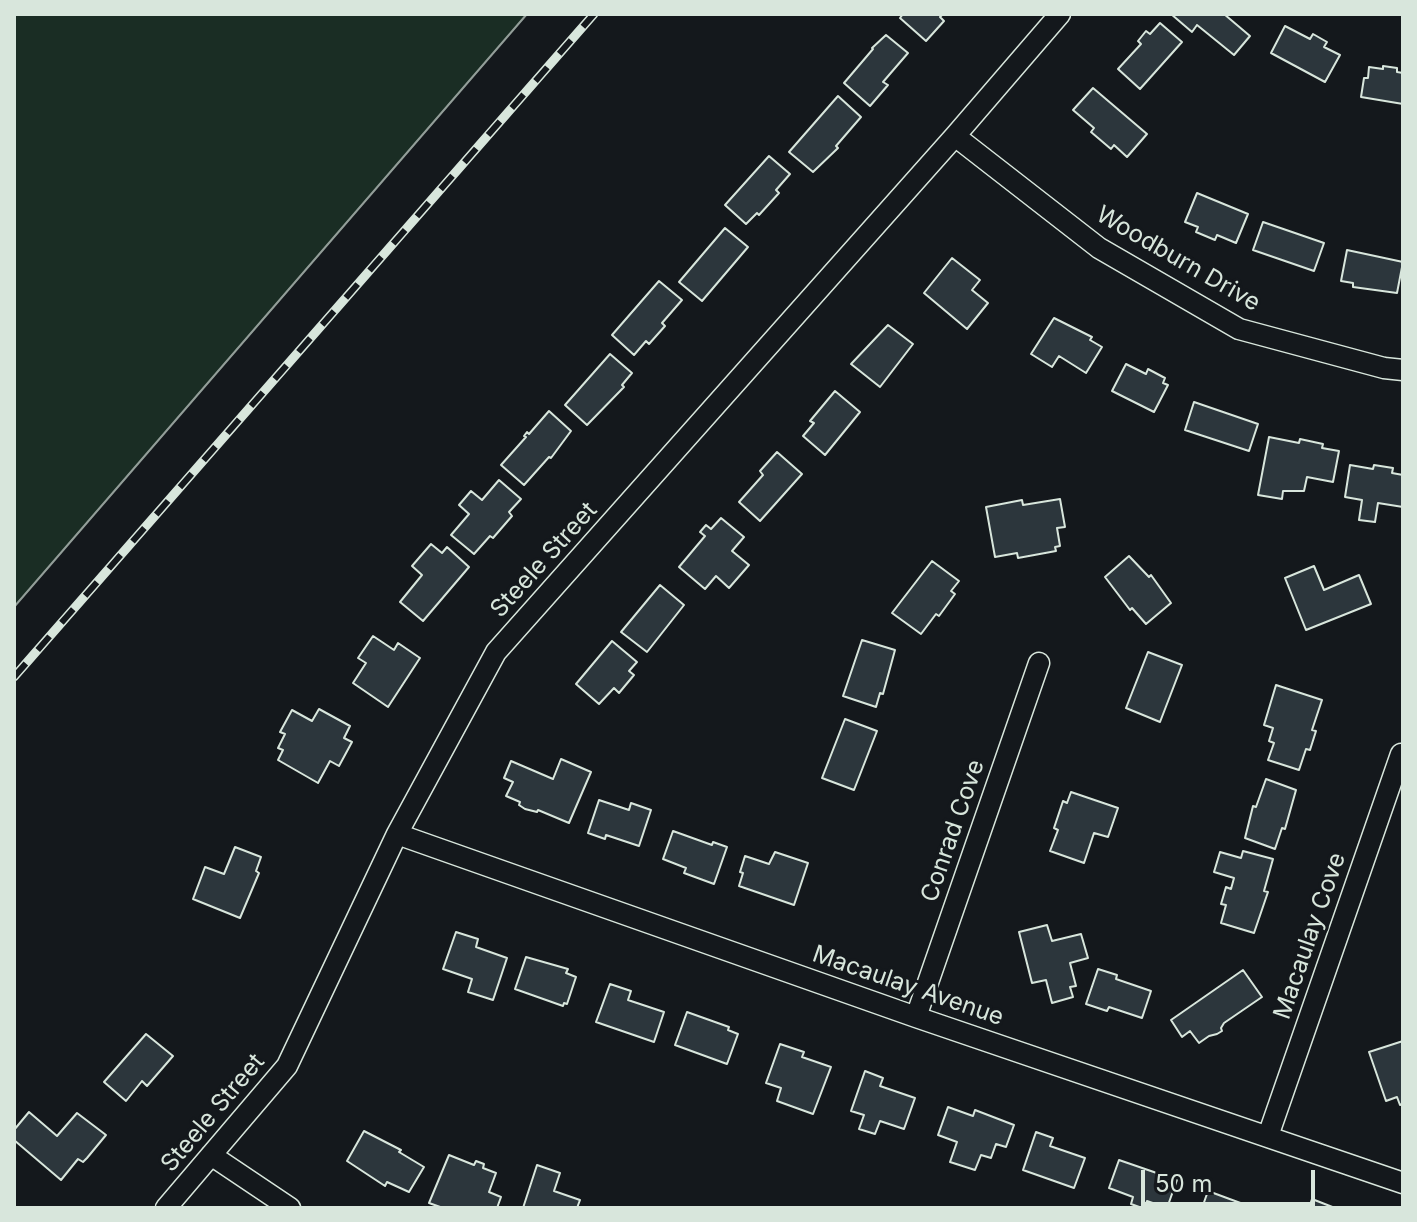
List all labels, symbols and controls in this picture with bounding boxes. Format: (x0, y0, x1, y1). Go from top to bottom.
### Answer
street label: Woodburn Drive (1091, 200, 1265, 318)
street label: Steele Street (485, 496, 603, 624)
street label: Conrad Cove (915, 756, 991, 906)
street label: Macaulay Cove (1268, 849, 1352, 1023)
street label: Macaulay Avenue (809, 940, 1007, 1032)
street label: Steele Street (155, 1048, 271, 1178)
scale bar (1145, 1154, 1319, 1204)
text: 50 m (1155, 1169, 1213, 1198)

